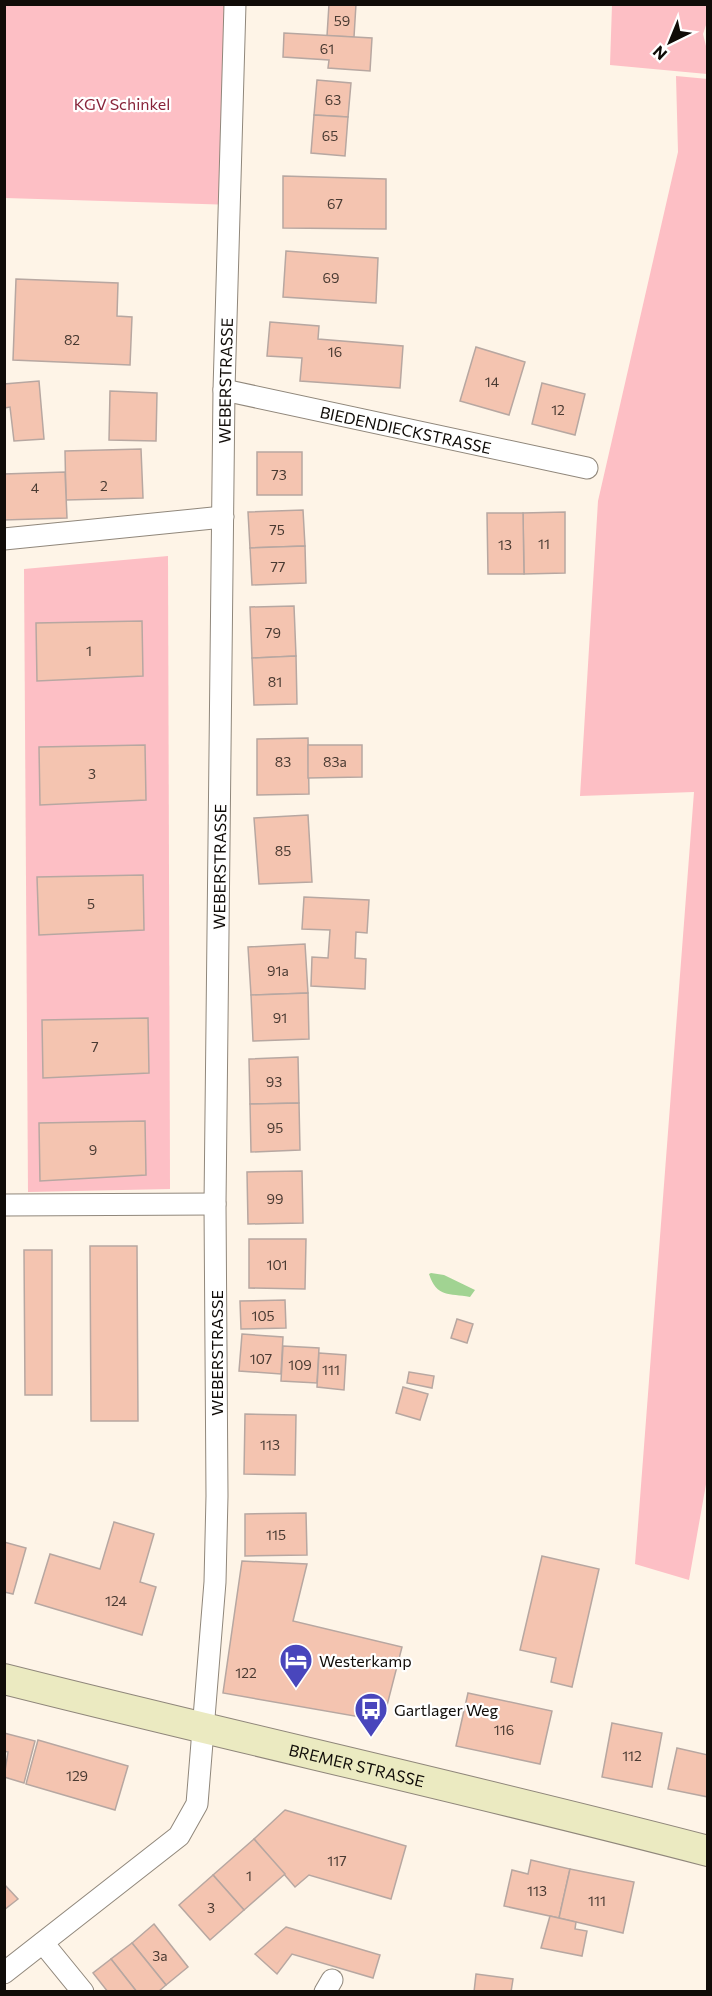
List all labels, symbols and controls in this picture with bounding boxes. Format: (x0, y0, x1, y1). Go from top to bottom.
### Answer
house number: 59 (334, 12, 350, 29)
north arrow (640, 12, 700, 72)
house number: 61 (320, 40, 334, 57)
text: N (649, 42, 670, 64)
house number: 63 (325, 91, 341, 108)
park label: KGV Schinkel (74, 94, 170, 113)
house number: 65 (322, 127, 338, 144)
house number: 67 (327, 195, 343, 212)
house number: 69 (323, 269, 339, 286)
street label: WEBERSTRASSE (214, 318, 236, 444)
house number: 82 (64, 331, 80, 348)
house number: 16 (328, 343, 342, 360)
house number: 14 (485, 373, 500, 390)
street label: BIEDENDIECKSTRASSE (318, 401, 493, 457)
house number: 12 (551, 401, 565, 418)
house number: 73 (271, 466, 287, 483)
house number: 2 (100, 477, 108, 494)
house number: 4 (31, 479, 40, 496)
house number: 75 (269, 521, 285, 538)
house number: 11 (538, 535, 550, 552)
house number: 13 (498, 536, 512, 553)
house number: 77 (271, 558, 285, 575)
house number: 79 (265, 624, 281, 641)
house number: 1 (86, 642, 92, 659)
house number: 81 (268, 673, 282, 690)
house number: 83 (275, 753, 291, 770)
house number: 83a (323, 753, 347, 770)
house number: 3 (88, 765, 96, 782)
street label: WEBERSTRASSE (209, 804, 229, 930)
house number: 85 (275, 842, 291, 859)
house number: 5 (87, 895, 95, 912)
house number: 91a (267, 962, 289, 979)
house number: 91 (273, 1009, 287, 1026)
house number: 7 (91, 1038, 99, 1055)
house number: 93 (266, 1073, 282, 1090)
house number: 95 (267, 1119, 283, 1136)
house number: 9 (89, 1141, 97, 1158)
house number: 99 (267, 1190, 284, 1207)
house number: 101 (266, 1256, 288, 1273)
street label: WEBERSTRASSE (207, 1290, 226, 1416)
house number: 105 (251, 1307, 275, 1324)
house number: 107 (250, 1350, 272, 1367)
house number: 109 (288, 1356, 312, 1373)
house number: 111 (322, 1361, 340, 1378)
house number: 113 (260, 1436, 280, 1453)
house number: 115 (266, 1526, 286, 1543)
house number: 124 (105, 1592, 128, 1609)
hotel icon: Westerkamp (278, 1642, 314, 1689)
place label: Westerkamp (319, 1651, 412, 1670)
house number: 122 (235, 1664, 257, 1681)
bus stop icon: Gartlager Weg (353, 1691, 389, 1738)
place label: Gartlager Weg (394, 1700, 499, 1719)
house number: 116 (494, 1721, 514, 1738)
street label: BREMER STRASSE (287, 1739, 426, 1790)
house number: 112 (622, 1747, 642, 1764)
house number: 129 (66, 1767, 88, 1784)
house number: 117 (327, 1852, 347, 1869)
house number: 1 (246, 1867, 252, 1884)
house number: 113 (527, 1882, 547, 1899)
house number: 111 (588, 1892, 606, 1909)
house number: 3 (207, 1899, 215, 1916)
house number: 3a (152, 1947, 168, 1964)

